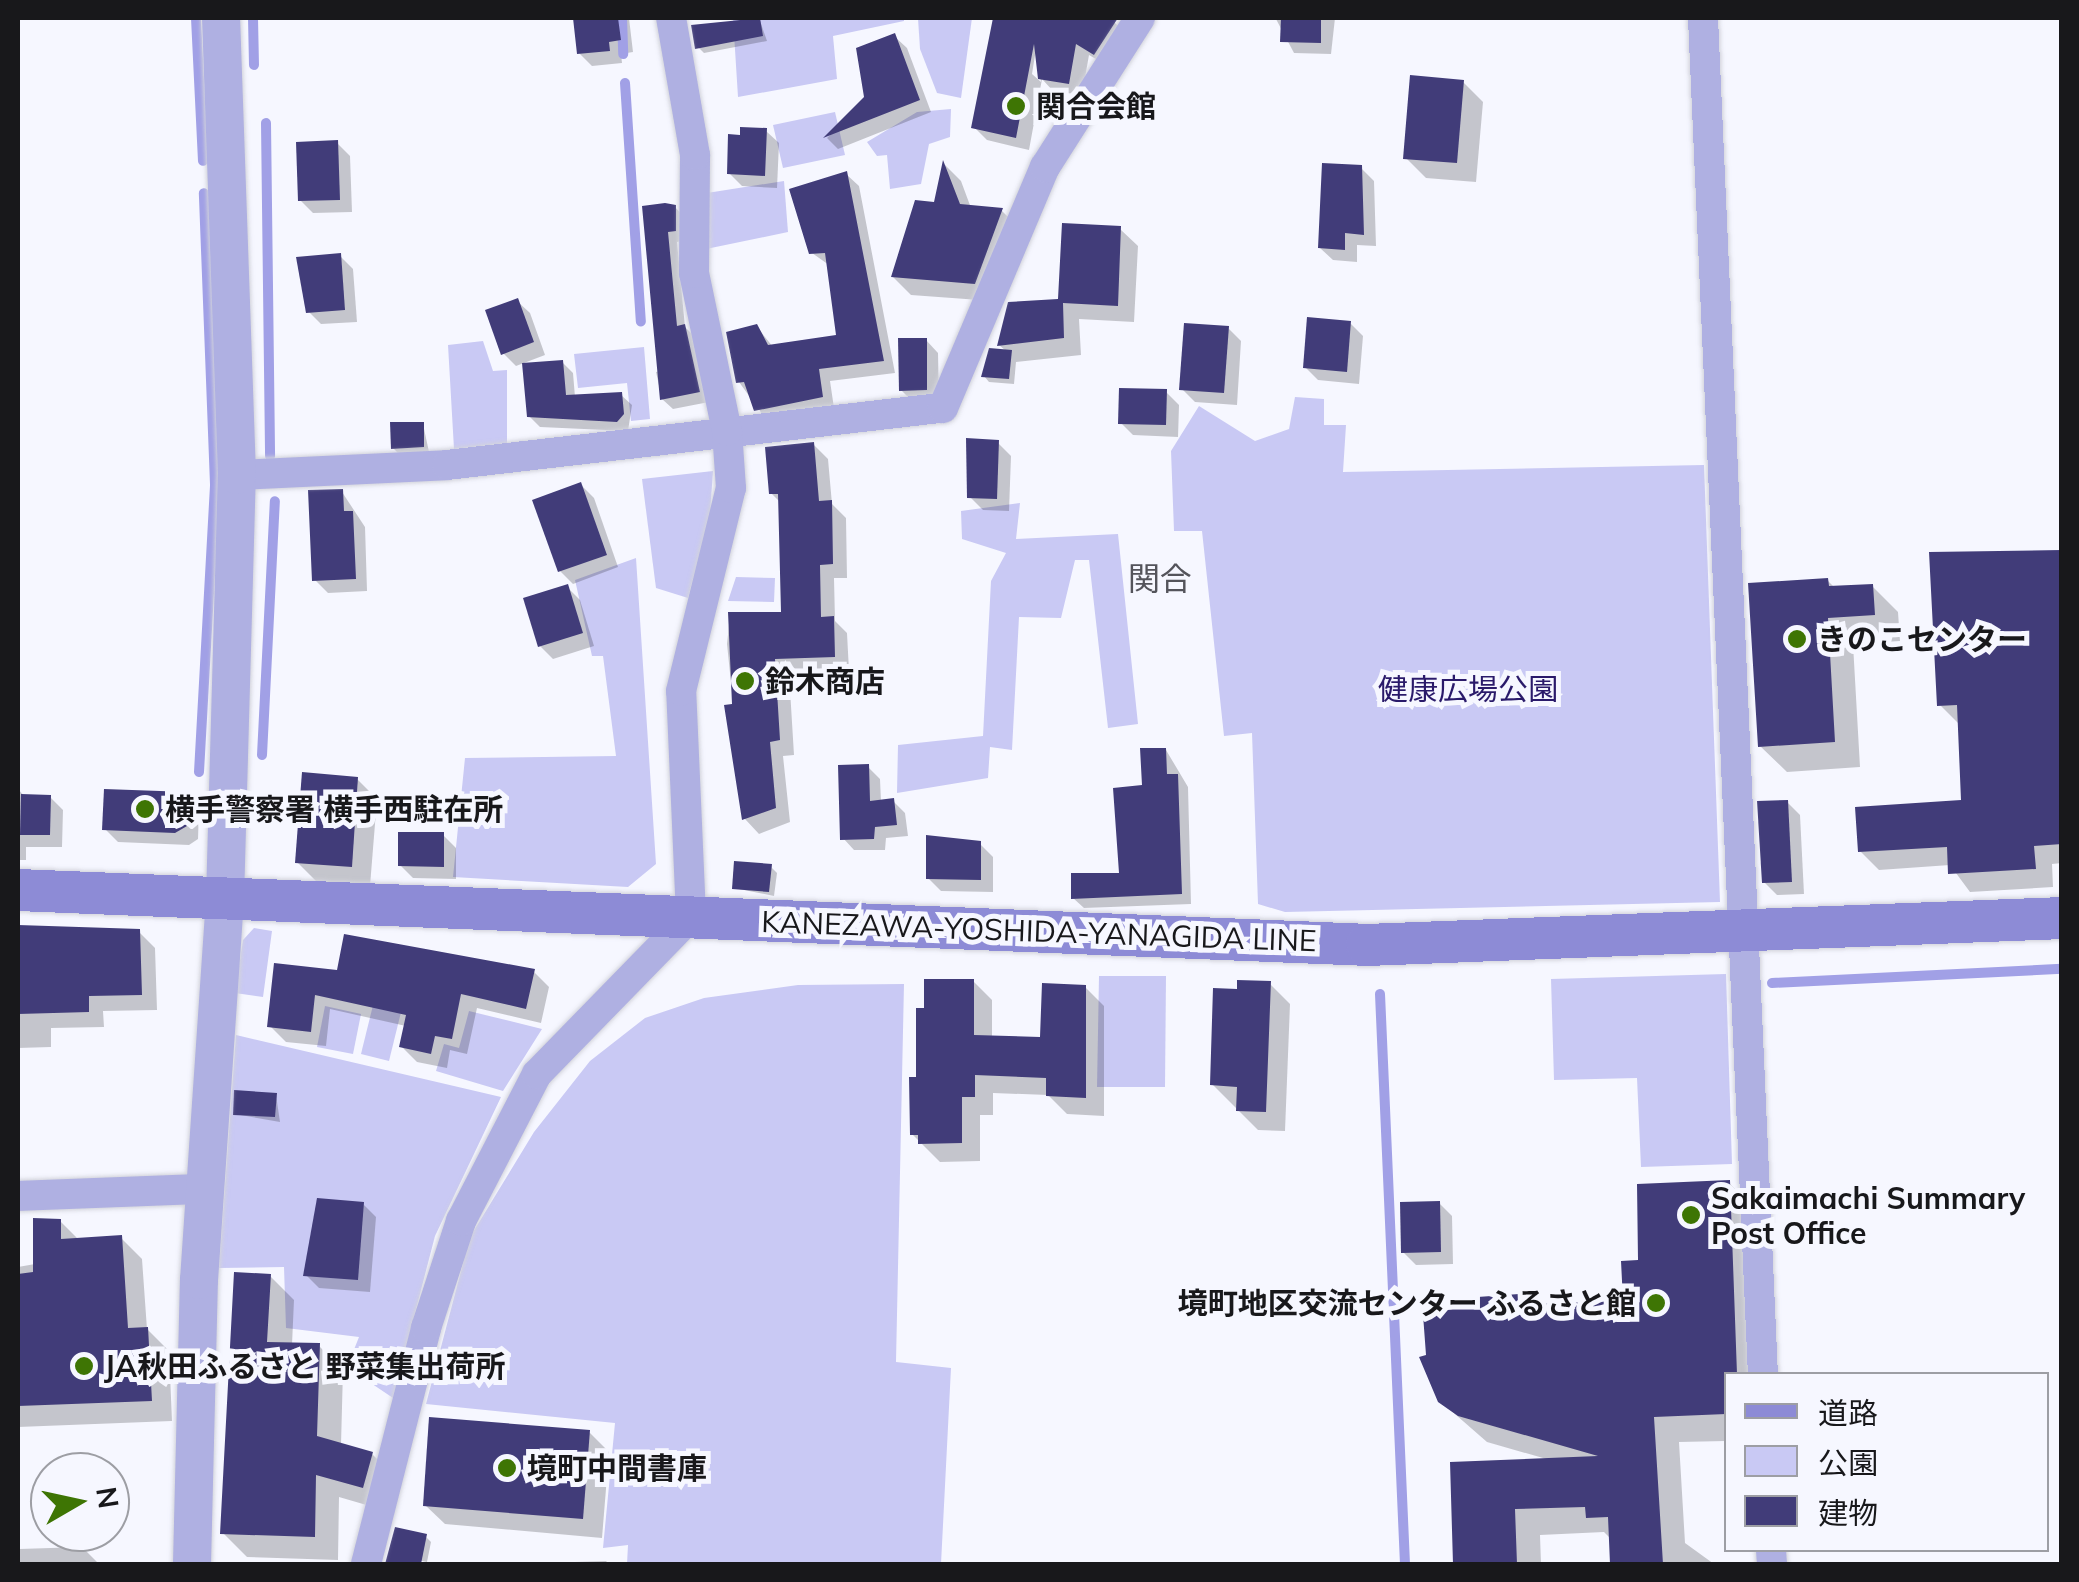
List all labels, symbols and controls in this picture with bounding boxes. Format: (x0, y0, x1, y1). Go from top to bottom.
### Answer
place label: 関合会館 (1036, 88, 1156, 124)
marker: 関合会館 (1005, 95, 1027, 117)
district label: 関合 (1128, 559, 1192, 597)
place label: きのこセンター (1817, 621, 2027, 657)
marker: きのこセンター (1786, 628, 1808, 650)
place label: 鈴木商店 (765, 663, 885, 699)
marker: 鈴木商店 (734, 670, 756, 692)
park label: 健康広場公園 (1378, 671, 1558, 707)
place label: 横手警察署 横手西駐在所 (165, 791, 503, 827)
marker: 横手警察署 横手西駐在所 (134, 798, 156, 820)
street label: KANEZAWA-YOSHIDA-YANAGIDA LINE (761, 903, 1317, 959)
place label: Sakaimachi Summary Post Office (1711, 1180, 2025, 1250)
marker: Sakaimachi Summary Post Office (1680, 1204, 1702, 1226)
place label: 境町地区交流センター ふるさと館 (1178, 1285, 1636, 1321)
marker: 境町地区交流センター ふるさと館 (1645, 1292, 1667, 1314)
place label: JA秋田ふるさと 野菜集出荷所 (104, 1348, 506, 1384)
marker: JA秋田ふるさと 野菜集出荷所 (73, 1355, 95, 1377)
legend (1724, 1372, 2049, 1552)
text: 道路 (1818, 1394, 1878, 1432)
text: 公園 (1818, 1444, 1878, 1482)
place label: 境町中間書庫 (527, 1450, 707, 1486)
north arrow (30, 1452, 130, 1552)
marker: 境町中間書庫 (496, 1457, 518, 1479)
text: N (89, 1484, 127, 1511)
text: 建物 (1818, 1494, 1878, 1532)

